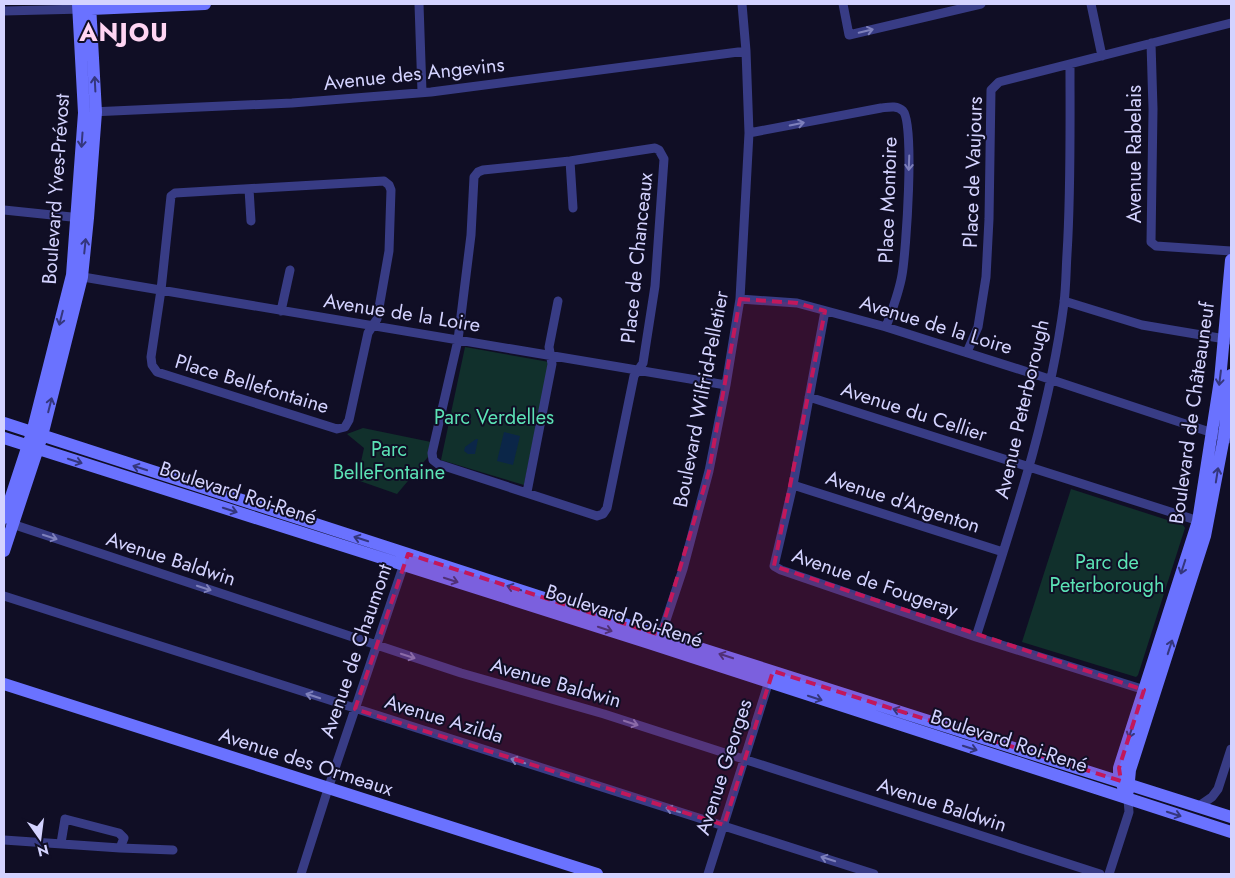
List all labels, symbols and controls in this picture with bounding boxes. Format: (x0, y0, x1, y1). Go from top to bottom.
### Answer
district label: ANJOU (78, 14, 169, 50)
one-way arrow (857, 26, 873, 35)
street label: Avenue des Angevins (322, 50, 506, 98)
one-way arrow (90, 77, 99, 93)
street label: Avenue Rabelais (1120, 85, 1149, 223)
street label: Boulevard Yves-Prévost (35, 92, 77, 285)
street label: Place de Vaujours (956, 96, 990, 248)
one-way arrow (789, 118, 805, 128)
one-way arrow (77, 132, 86, 148)
street label: Place Montoire (871, 136, 905, 264)
one-way arrow (904, 155, 914, 171)
street label: Place de Chanceaux (614, 171, 660, 345)
one-way arrow (80, 239, 90, 255)
street label: Avenue de la Loire (322, 286, 482, 340)
street label: Boulevard Wilfrid-Pelletier (666, 288, 736, 510)
street label: Avenue de la Loire (856, 288, 1016, 362)
street label: Boulevard de Châteauneuf (1162, 299, 1222, 526)
one-way arrow (56, 310, 65, 326)
street label: Avenue Peterborough (987, 317, 1057, 501)
street label: Place Bellefontaine (171, 347, 333, 421)
one-way arrow (1215, 370, 1225, 386)
street label: Avenue du Cellier (837, 375, 991, 449)
one-way arrow (46, 397, 55, 413)
park label: Parc Verdelles (434, 403, 554, 432)
park label: Parc BelleFontaine (333, 435, 445, 487)
street label: Boulevard Roi-René (156, 454, 320, 532)
one-way arrow (66, 456, 82, 466)
one-way arrow (133, 463, 148, 472)
street label: Avenue d'Argenton (822, 463, 984, 541)
one-way arrow (1212, 468, 1222, 484)
one-way arrow (221, 505, 237, 515)
street label: Avenue Baldwin (103, 524, 239, 594)
one-way arrow (42, 533, 57, 542)
one-way arrow (354, 534, 370, 543)
street label: Avenue de Fougeray (788, 541, 962, 625)
park label: Parc de Peterborough (1050, 548, 1164, 600)
one-way arrow (1178, 559, 1188, 575)
street label: Avenue de Chaumont (313, 560, 399, 742)
one-way arrow (442, 575, 458, 585)
street label: Boulevard Roi-René (542, 577, 706, 655)
one-way arrow (506, 583, 522, 593)
one-way arrow (196, 584, 212, 594)
one-way arrow (597, 625, 613, 635)
one-way arrow (1166, 640, 1175, 655)
street label: Avenue Baldwin (487, 651, 625, 715)
one-way arrow (718, 651, 734, 661)
one-way arrow (400, 652, 416, 662)
street label: Avenue Azilda (381, 687, 507, 751)
one-way arrow (306, 691, 322, 700)
one-way arrow (807, 694, 823, 703)
street label: Avenue Georges (688, 695, 760, 839)
street label: Boulevard Roi-René (927, 702, 1091, 780)
one-way arrow (892, 706, 908, 716)
one-way arrow (623, 719, 638, 728)
street label: Avenue des Ormeaux (215, 720, 397, 804)
one-way arrow (1126, 722, 1135, 738)
one-way arrow (962, 743, 978, 753)
one-way arrow (511, 755, 527, 765)
street label: Avenue Baldwin (874, 770, 1010, 840)
one-way arrow (666, 804, 682, 814)
one-way arrow (1166, 810, 1182, 819)
north arrow (15, 813, 65, 863)
text: N (35, 840, 51, 862)
one-way arrow (820, 854, 836, 864)

